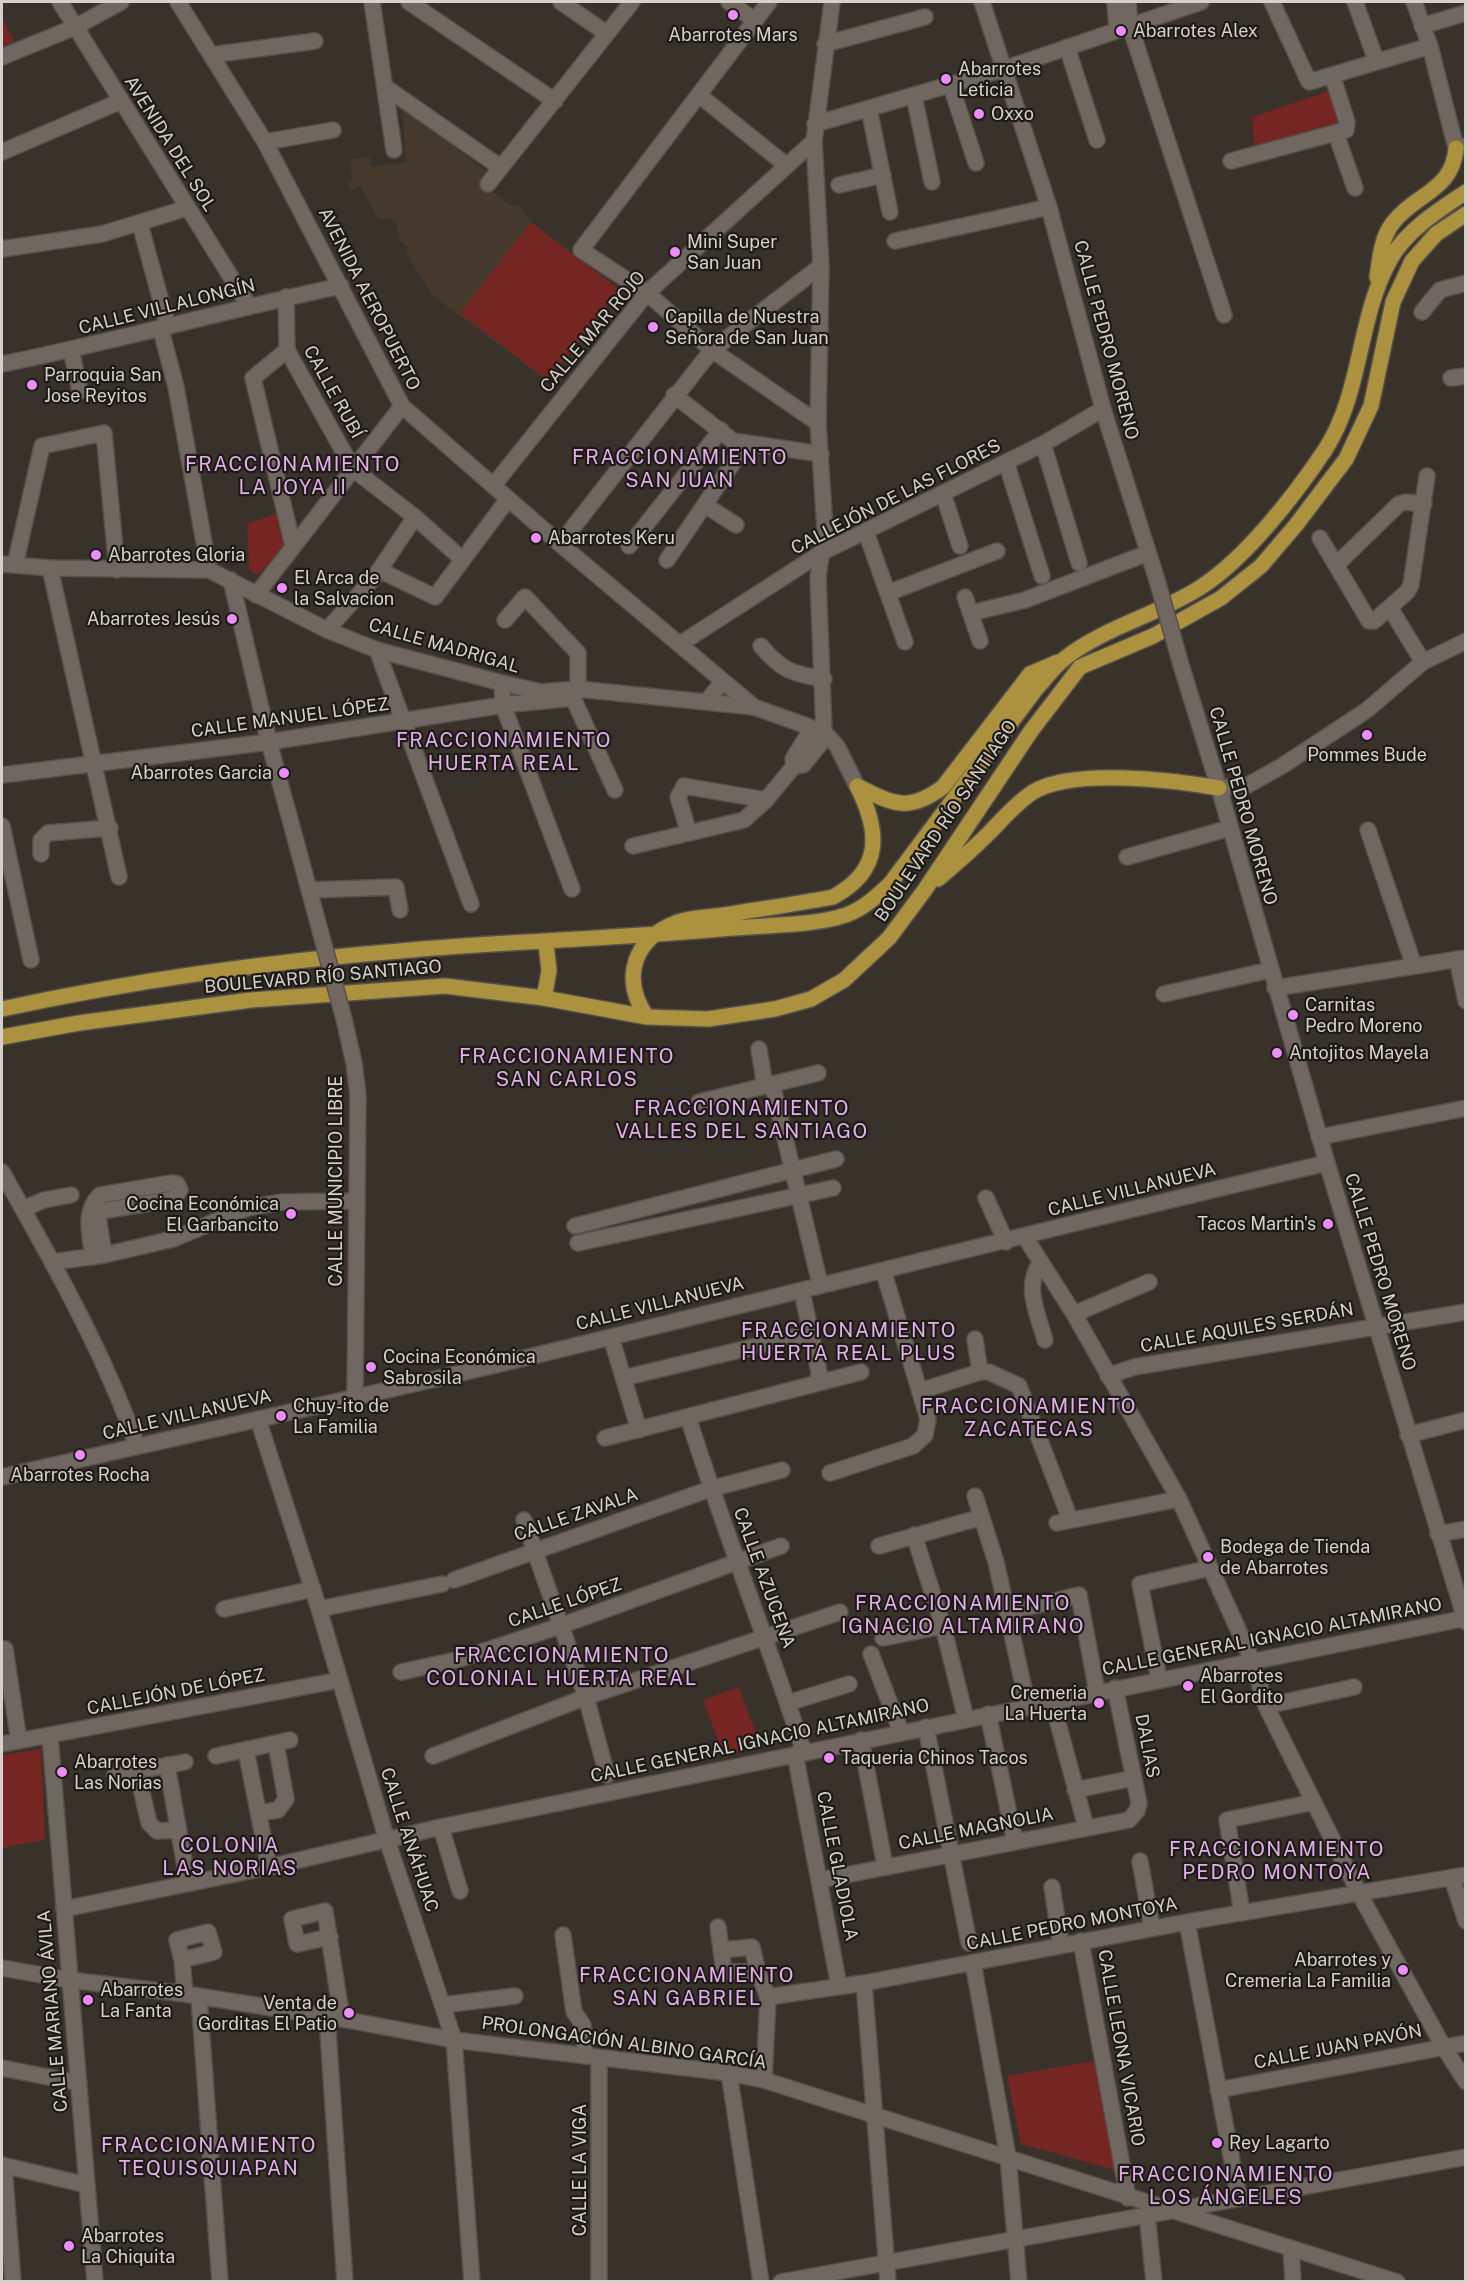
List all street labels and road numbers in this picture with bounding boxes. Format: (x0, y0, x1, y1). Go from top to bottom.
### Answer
street label: AVENIDA DEL SOL (120, 72, 220, 216)
street label: AVENIDA AEROPUERTO (313, 204, 425, 394)
street label: CALLE PEDRO MORENO (1069, 238, 1143, 442)
street label: CALLE MAR ROJO (536, 267, 650, 397)
street label: CALLE VILLALONGÍN (77, 275, 257, 339)
street label: CALLE RUBÍ (299, 342, 367, 442)
street label: CALLEJÓN DE LAS FLORES (788, 435, 1004, 559)
street label: CALLE MADRIGAL (366, 614, 522, 678)
street label: CALLE MANUEL LÓPEZ (190, 693, 390, 743)
street label: CALLE PEDRO MORENO (1204, 704, 1282, 908)
street label: BOULEVARD RÍO SANTIAGO (870, 716, 1022, 926)
street label: BOULEVARD RÍO SANTIAGO (203, 956, 443, 998)
street label: CALLE MUNICIPIO LIBRE (325, 1075, 347, 1287)
street label: CALLE VILLANUEVA (1046, 1159, 1218, 1221)
street label: CALLE PEDRO MORENO (1340, 1171, 1420, 1373)
street label: CALLE VILLANUEVA (574, 1273, 746, 1335)
street label: CALLE AQUILES SERDÁN (1139, 1299, 1355, 1357)
street label: CALLE VILLANUEVA (101, 1385, 273, 1445)
street label: CALLE ZAVALA (511, 1484, 641, 1546)
street label: CALLE AZUCENA (729, 1505, 799, 1651)
street label: CALLE LÓPEZ (505, 1573, 625, 1633)
street label: CALLE GENERAL IGNACIO ALTAMIRANO (1100, 1593, 1444, 1681)
street label: CALLEJÓN DE LÓPEZ (85, 1664, 267, 1720)
street label: CALLE GENERAL IGNACIO ALTAMIRANO (589, 1695, 931, 1787)
street label: DALIAS (1130, 1712, 1164, 1780)
street label: CALLE ANÁHUAC (375, 1765, 443, 1915)
street label: CALLE GLADIOLA (812, 1789, 862, 1943)
street label: CALLE MAGNOLIA (897, 1803, 1055, 1855)
street label: CALLE PEDRO MONTOYA (965, 1893, 1179, 1955)
street label: CALLE MARIANO ÁVILA (33, 1909, 73, 2113)
street label: CALLE LEONA VICARIO (1093, 1948, 1149, 2148)
street label: PROLONGACIÓN ALBINO GARCÍA (480, 2012, 768, 2074)
street label: CALLE JUAN PAVÓN (1252, 2020, 1424, 2074)
street label: CALLE LA VIGA (569, 2104, 591, 2236)

